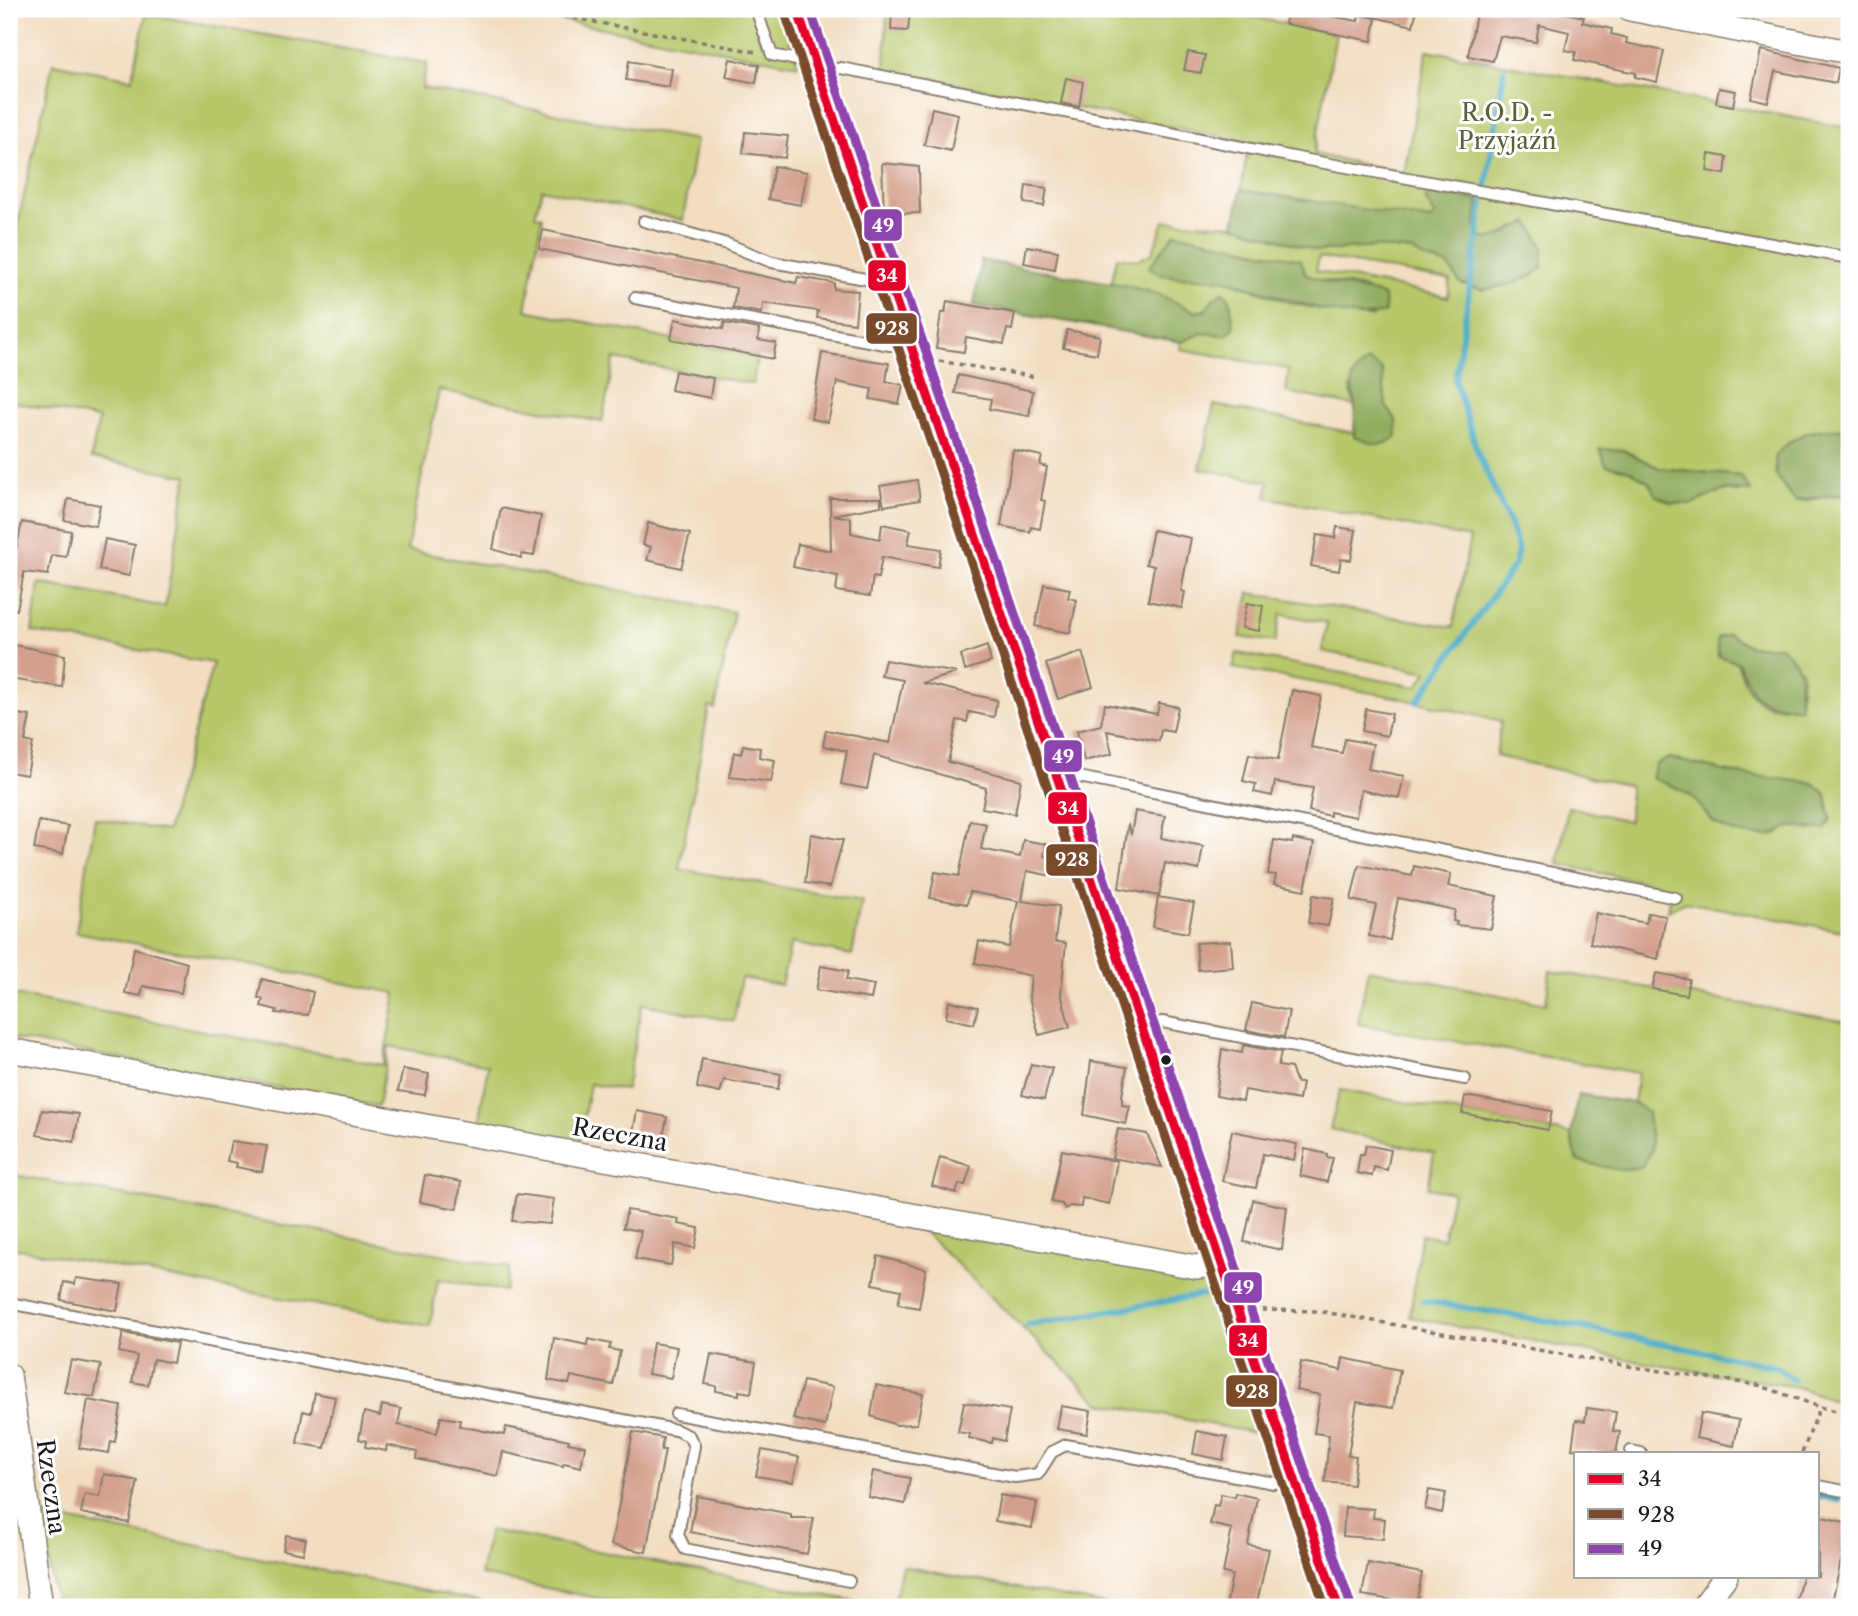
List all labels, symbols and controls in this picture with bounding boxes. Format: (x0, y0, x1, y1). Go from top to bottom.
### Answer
park label: R.O.D. - Przyjaźń (1458, 98, 1556, 155)
line badge: 49 (863, 208, 903, 242)
text: 49 (872, 214, 894, 237)
line badge: 34 (867, 259, 907, 292)
text: 34 (876, 264, 898, 287)
line badge: 928 (865, 312, 918, 345)
text: 928 (875, 317, 909, 340)
line badge: 49 (1043, 739, 1083, 773)
text: 49 (1052, 745, 1074, 768)
line badge: 34 (1047, 791, 1088, 825)
text: 34 (1057, 797, 1079, 820)
line badge: 928 (1045, 843, 1098, 877)
text: 928 (1055, 848, 1089, 871)
unlabelled marker (1159, 1053, 1173, 1067)
street label: Rzeczna (570, 1112, 670, 1157)
line badge: 49 (1223, 1271, 1263, 1304)
text: 49 (1232, 1276, 1254, 1299)
line badge: 34 (1228, 1324, 1268, 1357)
text: 34 (1237, 1329, 1259, 1352)
line badge: 928 (1225, 1374, 1278, 1408)
text: 928 (1235, 1380, 1269, 1403)
street label: Rzeczna (30, 1437, 73, 1537)
legend (1574, 1452, 1820, 1578)
text: 34 (1638, 1466, 1662, 1491)
text: 928 (1638, 1502, 1675, 1527)
text: 49 (1638, 1536, 1662, 1561)

